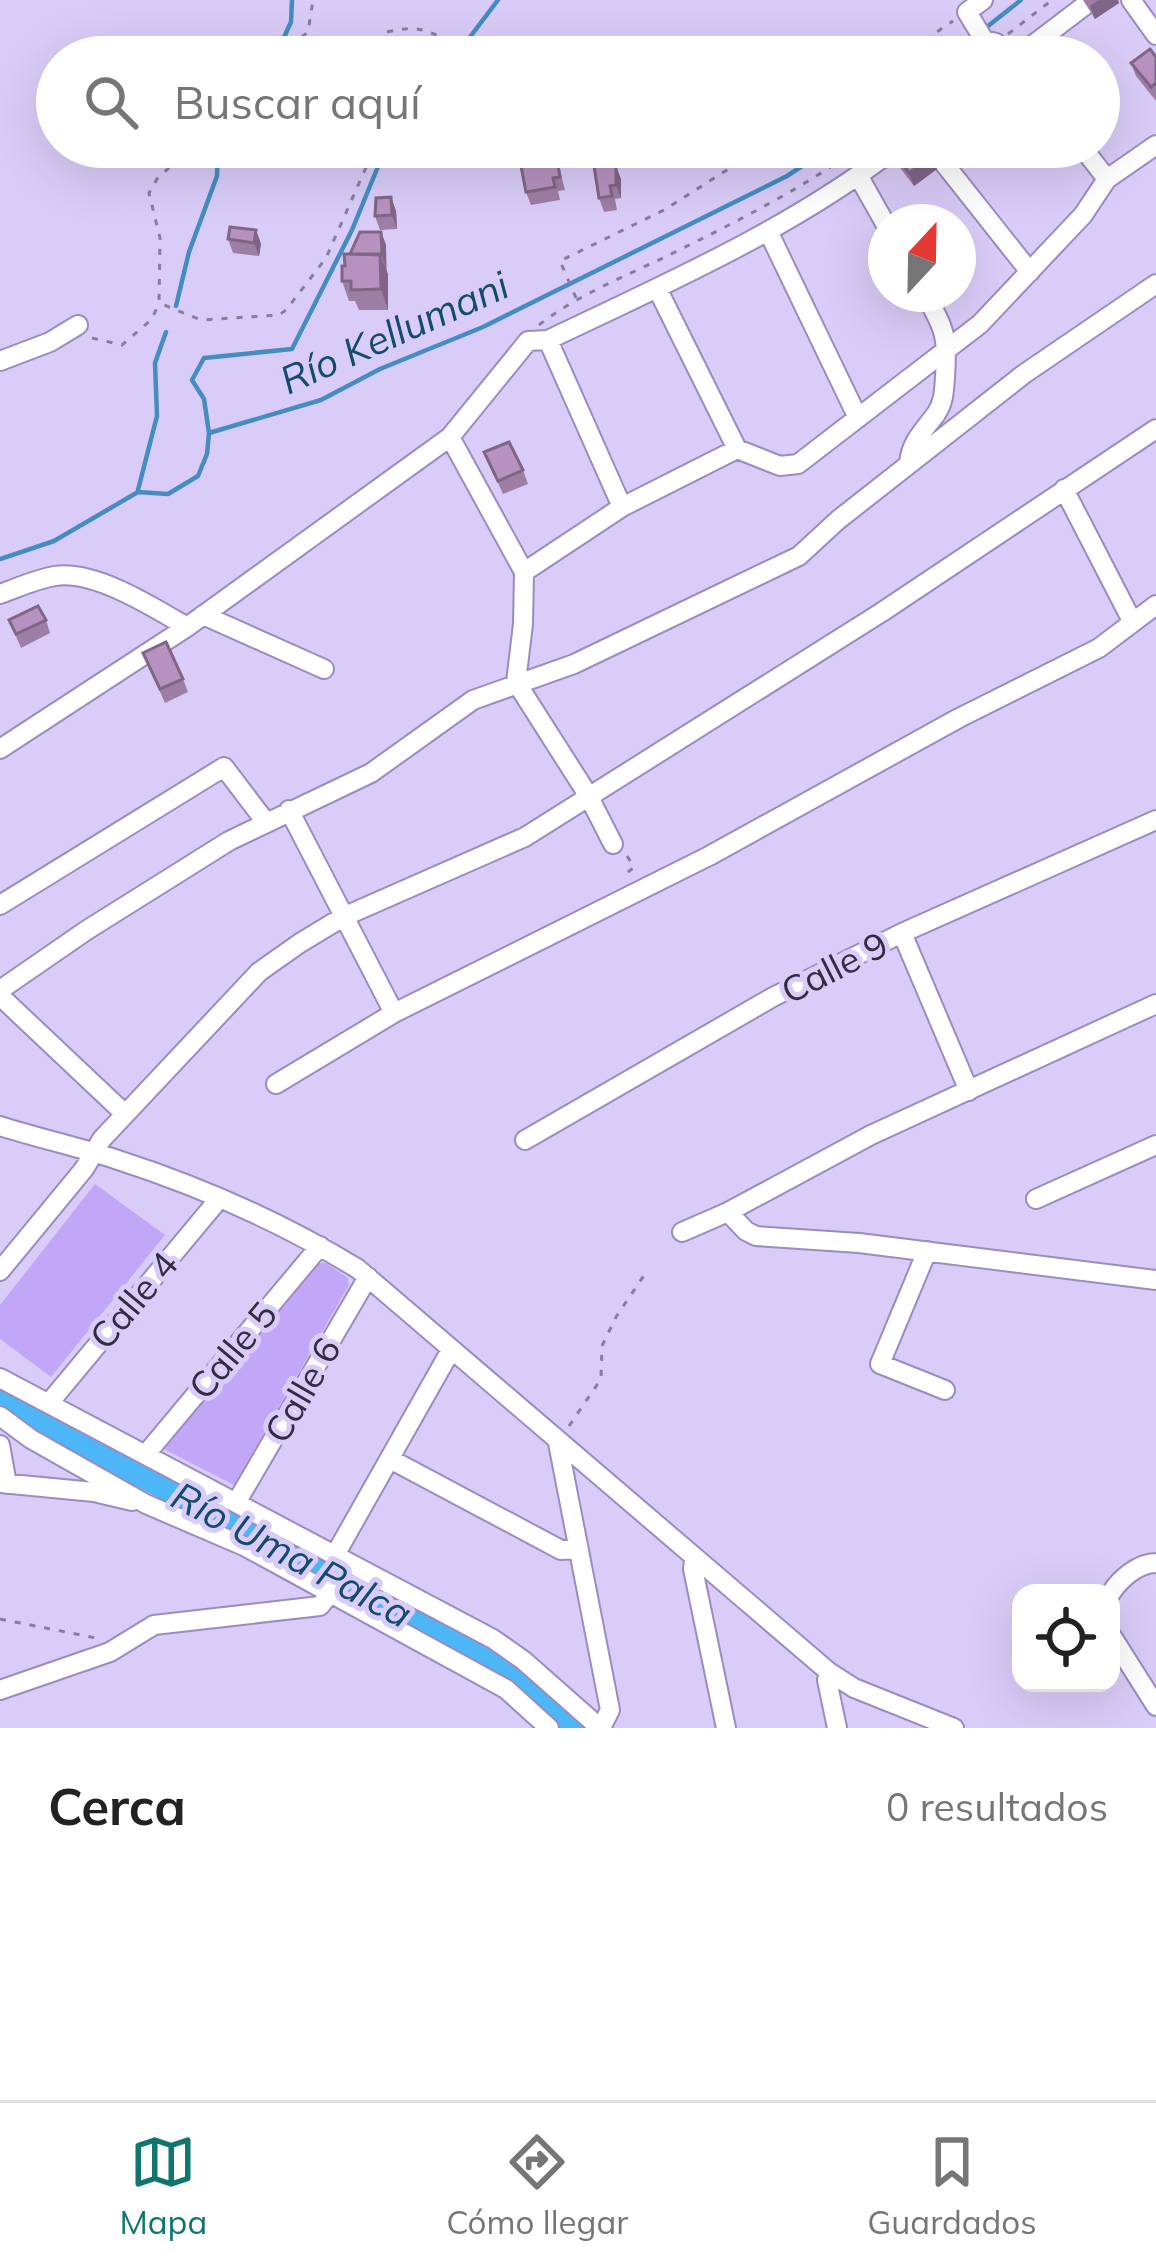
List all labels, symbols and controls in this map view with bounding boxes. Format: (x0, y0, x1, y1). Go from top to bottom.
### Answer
search box (36, 36, 1120, 168)
icon: search (78, 69, 144, 135)
text: Buscar aquí (174, 74, 421, 130)
north arrow (868, 204, 976, 312)
water label: Río Kellumani (272, 259, 517, 404)
street label: Calle 9 (773, 921, 895, 1013)
street label: Calle 4 (79, 1242, 187, 1358)
street label: Calle 5 (178, 1292, 286, 1408)
street label: Calle 6 (254, 1330, 350, 1450)
water label: Río Uma Palca (164, 1470, 420, 1638)
map controls (1012, 1584, 1120, 1692)
button: locate (1012, 1584, 1120, 1692)
text: Cerca (48, 1774, 186, 1838)
text: 0 resultados (886, 1782, 1108, 1831)
tab: Mapa (119, 2129, 207, 2242)
tab: Cómo llegar (446, 2129, 628, 2242)
tab: Guardados (867, 2129, 1037, 2242)

